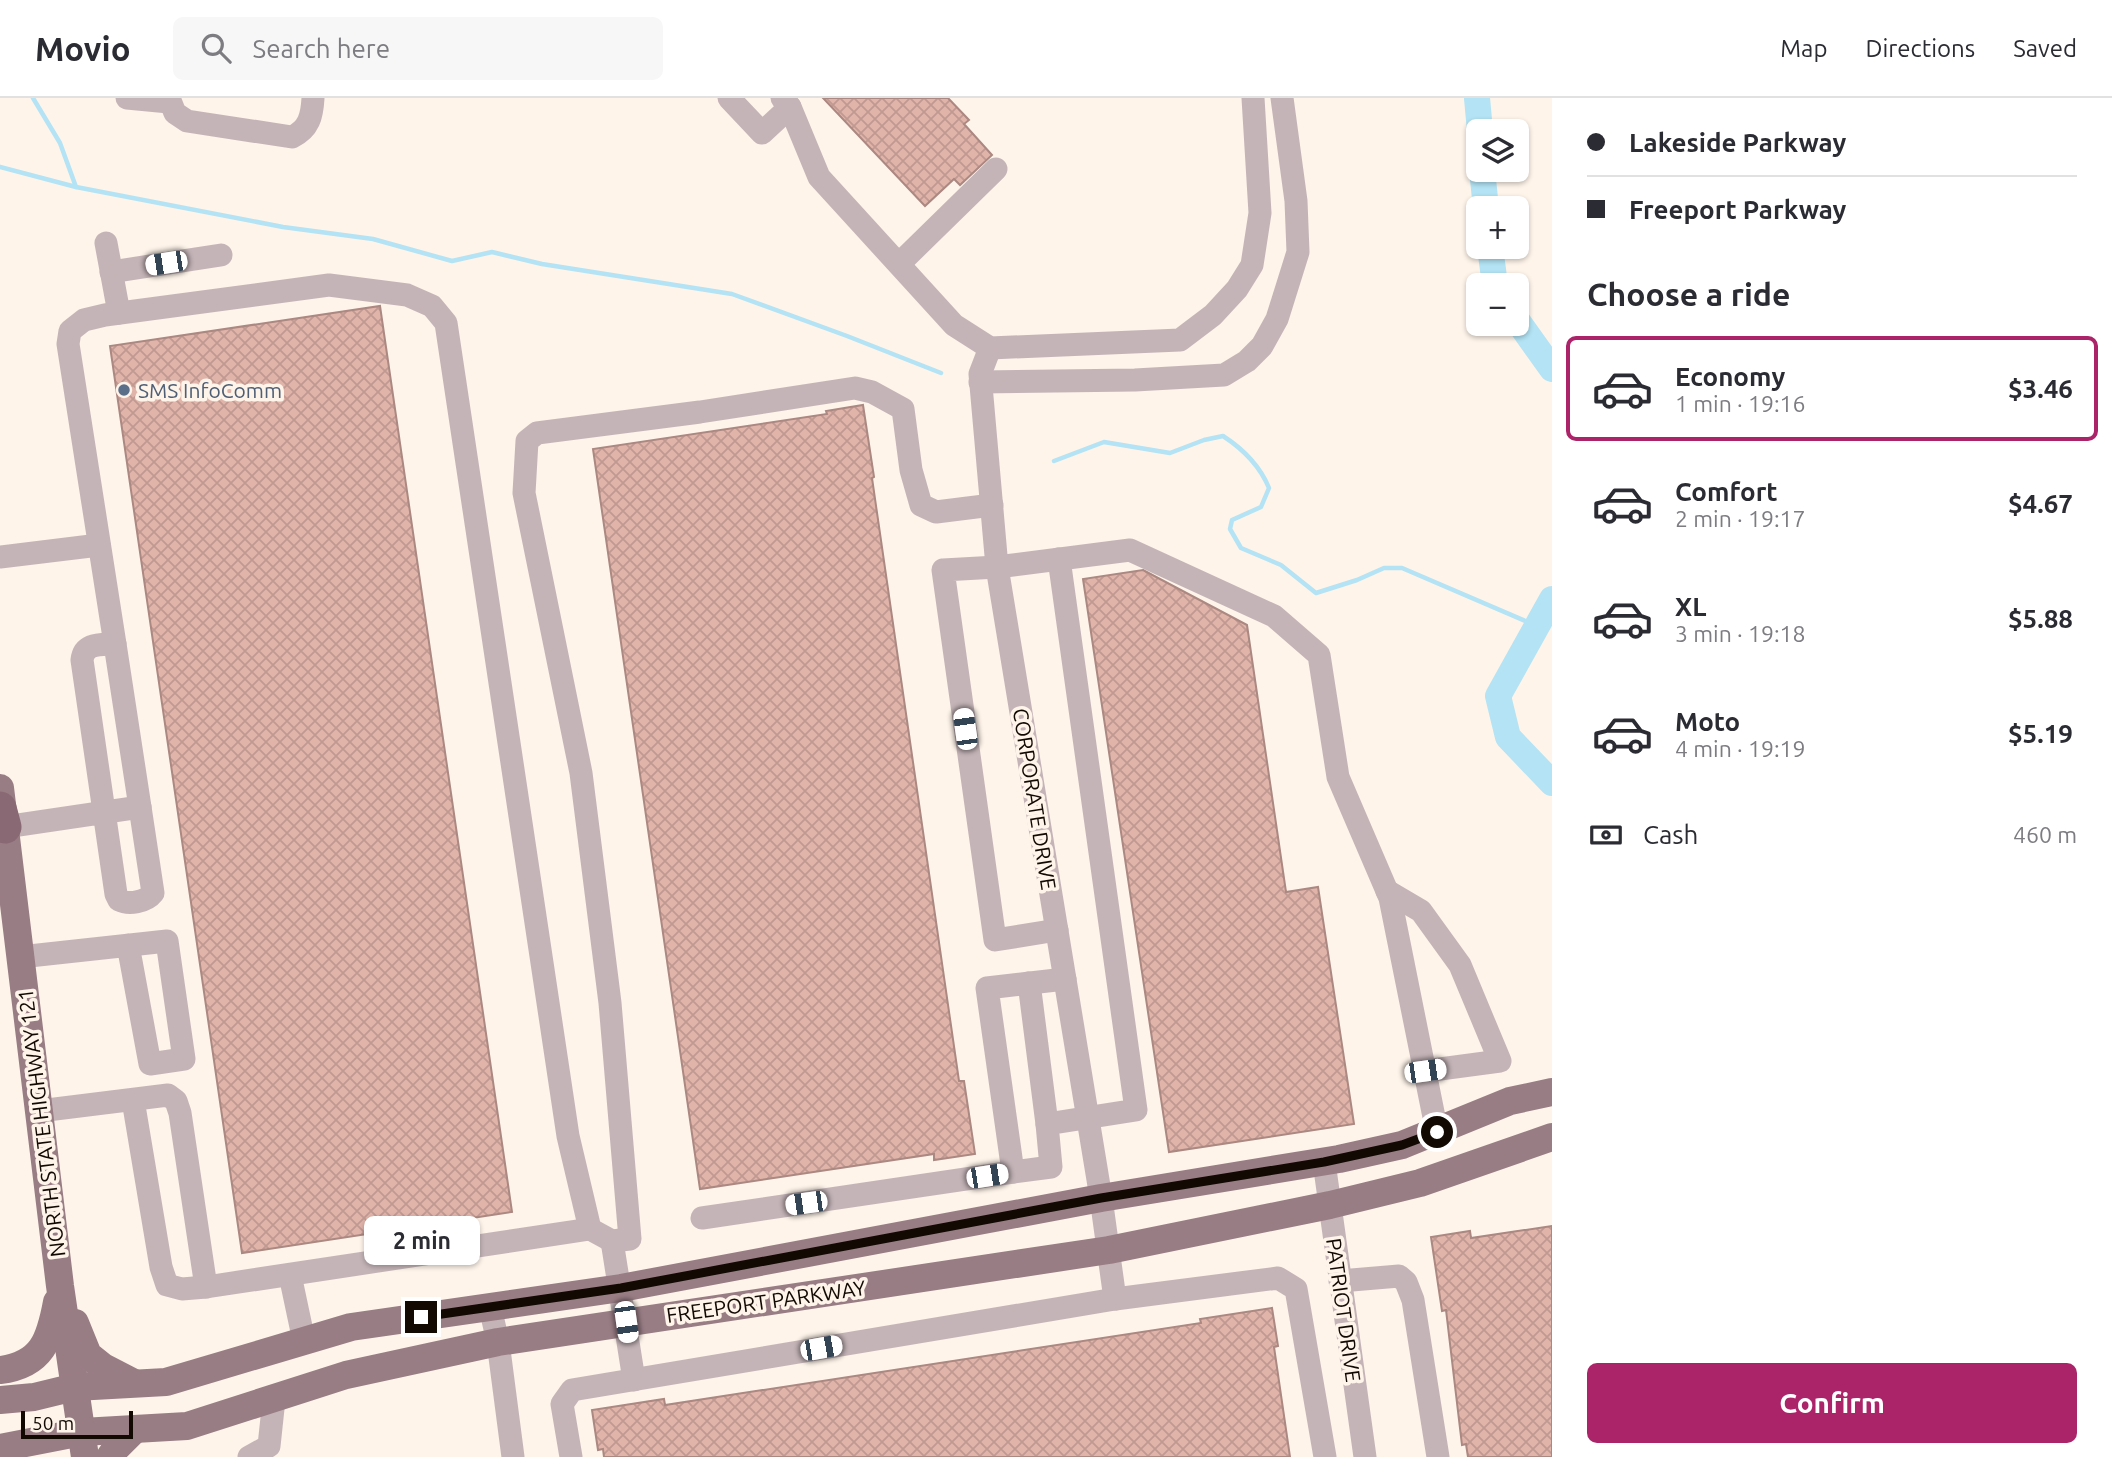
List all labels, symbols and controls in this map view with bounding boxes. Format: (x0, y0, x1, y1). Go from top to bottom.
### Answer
search box (173, 17, 663, 80)
icon: search (197, 29, 235, 67)
text: Movio (35, 30, 131, 67)
text: Search here (253, 34, 390, 63)
text: Map (1780, 35, 1827, 62)
text: Directions (1865, 35, 1975, 62)
text: Saved (2013, 35, 2077, 62)
map controls (1466, 119, 1529, 336)
button: layers (1466, 119, 1529, 182)
text: Lakeside Parkway (1629, 128, 1846, 157)
text: Freeport Parkway (1629, 195, 1846, 224)
button: + (1466, 196, 1529, 259)
car (144, 249, 189, 277)
button: − (1466, 273, 1529, 336)
text: Choose a ride (1587, 276, 1790, 312)
icon: car (1591, 357, 1654, 420)
text: Economy (1675, 362, 1785, 391)
text: $3.46 (2008, 374, 2073, 403)
place label: SMS InfoComm (138, 378, 282, 402)
marker: SMS InfoComm (116, 382, 132, 398)
text: 1 min · 19:16 (1675, 391, 1806, 416)
icon: car (1591, 472, 1654, 535)
text: Comfort (1675, 477, 1778, 506)
text: $4.67 (2008, 489, 2073, 518)
text: 2 min · 19:17 (1675, 506, 1806, 531)
icon: car (1591, 587, 1654, 650)
text: XL (1675, 592, 1706, 621)
text: $5.88 (2008, 604, 2073, 633)
text: 3 min · 19:18 (1675, 621, 1806, 646)
icon: car (1591, 702, 1654, 765)
street label: CORPORATE DRIVE (1009, 706, 1061, 892)
car (952, 707, 979, 751)
text: Moto (1675, 707, 1740, 736)
text: $5.19 (2008, 719, 2073, 748)
text: 4 min · 19:19 (1675, 736, 1806, 761)
icon: cash (1587, 816, 1625, 854)
text: Cash (1643, 820, 1698, 849)
text: 460 m (2013, 822, 2077, 847)
street label: NORTH STATE HIGHWAY 121 (13, 987, 69, 1259)
car (1403, 1058, 1448, 1084)
route start (1421, 1116, 1453, 1148)
car (965, 1162, 1010, 1190)
car (784, 1190, 829, 1216)
callout: 2 min (363, 1216, 479, 1264)
text: 2 min (393, 1228, 451, 1253)
street label: PATRIOT DRIVE (1322, 1236, 1366, 1384)
street label: FREEPORT PARKWAY (665, 1275, 867, 1327)
car (613, 1300, 640, 1344)
route end (405, 1301, 437, 1333)
car (799, 1334, 844, 1362)
button: Confirm (1587, 1363, 2077, 1443)
scale bar (21, 1408, 133, 1440)
text: 50 m (32, 1412, 74, 1434)

